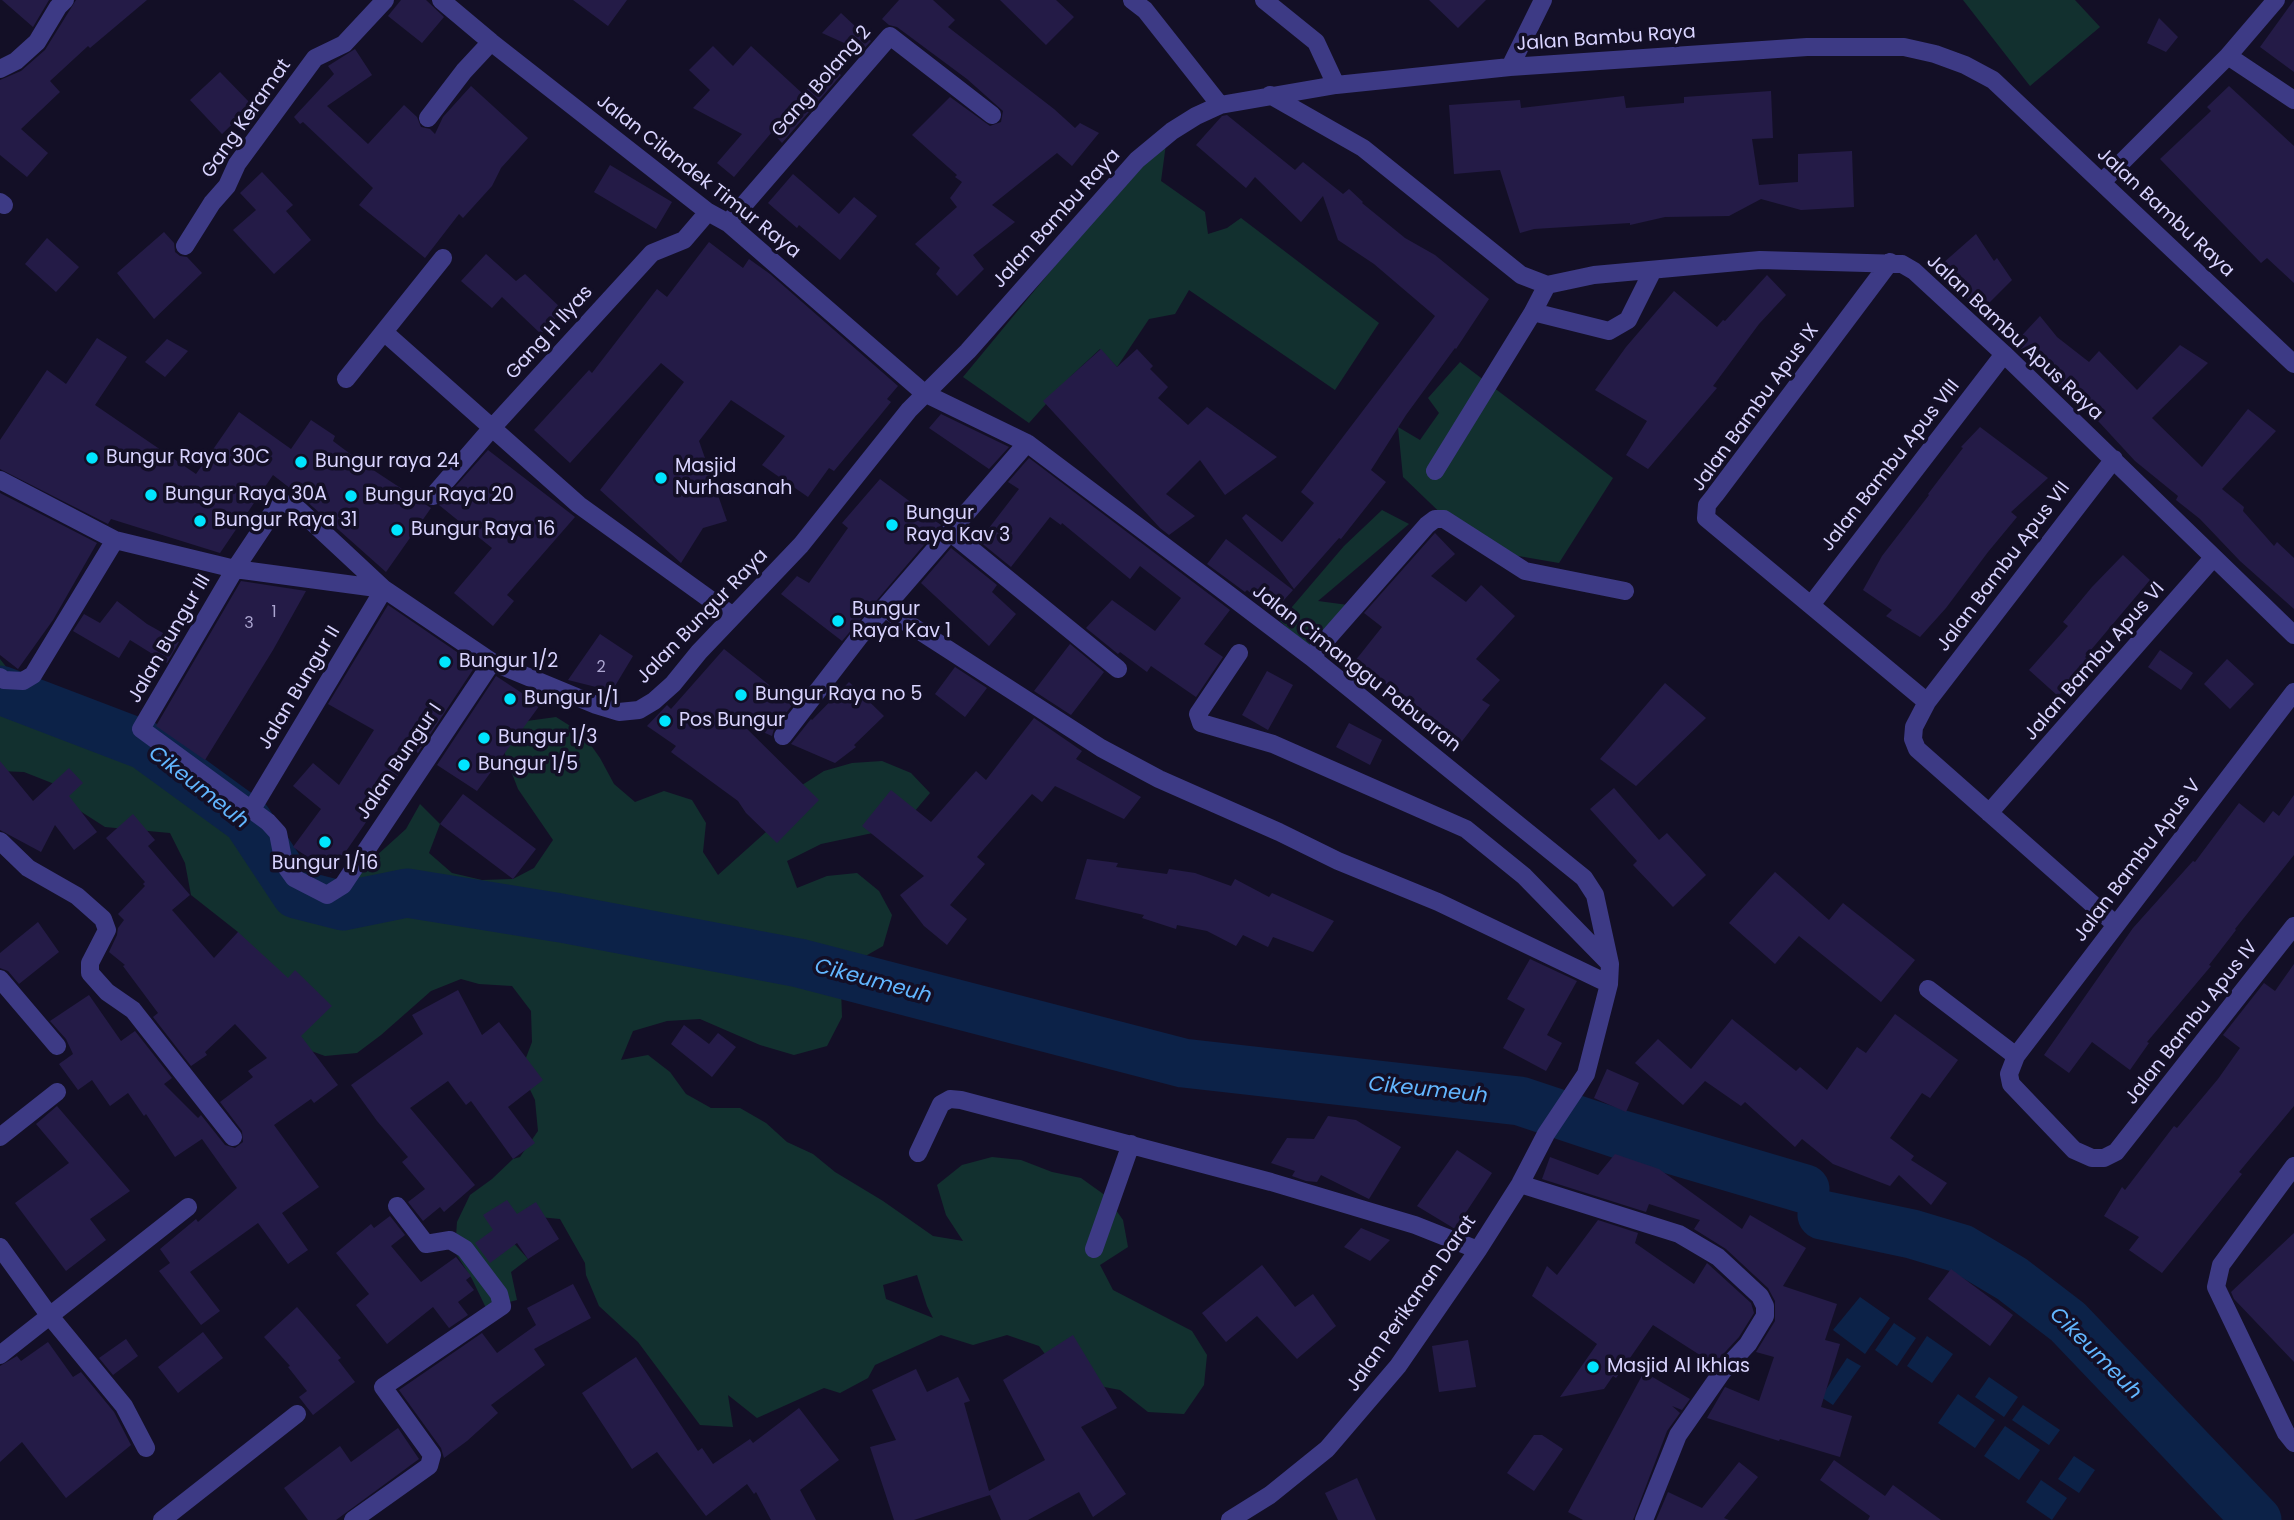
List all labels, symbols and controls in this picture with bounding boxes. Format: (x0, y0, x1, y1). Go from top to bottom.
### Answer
street label: Jalan Bambu Raya (1516, 21, 1696, 57)
street label: Gang Bolang 2 (767, 22, 877, 142)
street label: Gang Keramat (197, 55, 297, 183)
street label: Jalan Cilandek Timur Raya (591, 90, 805, 264)
street label: Jalan Bambu Raya (2091, 143, 2239, 283)
street label: Jalan Bambu Raya (988, 145, 1126, 293)
street label: Jalan Bambu Apus Raya (1921, 250, 2107, 426)
street label: Gang H Ilyas (502, 281, 598, 385)
street label: Jalan Bambu Apus IX (1688, 320, 1824, 496)
street label: Jalan Bambu Apus VIII (1817, 376, 1965, 556)
place label: Bungur Raya 30C (106, 447, 270, 469)
marker: Bungur Raya 30C (84, 450, 100, 466)
place label: Bungur raya 24 (315, 451, 460, 473)
marker: Bungur raya 24 (293, 454, 309, 470)
place label: Masjid Nurhasanah (675, 456, 793, 500)
marker: Masjid Nurhasanah (653, 470, 669, 486)
street label: Jalan Bambu Apus VII (1933, 478, 2075, 656)
place label: Bungur Raya 30A (165, 484, 327, 506)
place label: Bungur Raya 20 (365, 485, 514, 507)
marker: Bungur Raya 30A (143, 487, 159, 503)
marker: Bungur Raya 20 (343, 488, 359, 504)
place label: Bungur Raya Kav 3 (906, 503, 1010, 547)
place label: Bungur Raya 31 (214, 510, 357, 532)
marker: Bungur Raya 31 (192, 513, 208, 529)
marker: Bungur Raya Kav 3 (884, 517, 900, 533)
place label: Bungur Raya 16 (411, 519, 555, 541)
marker: Bungur Raya 16 (389, 522, 405, 538)
street label: Jalan Bungur Raya (633, 545, 773, 689)
street label: Jalan Bungur III (124, 571, 216, 707)
street label: Jalan Bambu Apus VI (2020, 578, 2170, 746)
street label: Jalan Cimanggu Pabuaran (1247, 581, 1465, 757)
place label: Bungur Raya Kav 1 (852, 599, 951, 643)
house number: 1 (271, 603, 277, 623)
marker: Bungur Raya Kav 1 (830, 613, 846, 629)
house number: 3 (244, 614, 254, 634)
street label: Jalan Bungur II (254, 622, 346, 754)
place label: Bungur 1/2 (459, 651, 558, 673)
marker: Bungur 1/2 (437, 654, 453, 670)
house number: 2 (596, 658, 606, 678)
place label: Bungur Raya no 5 (755, 684, 922, 706)
marker: Bungur Raya no 5 (733, 687, 749, 703)
place label: Bungur 1/1 (524, 688, 618, 710)
marker: Bungur 1/1 (502, 691, 518, 707)
street label: Jalan Bungur I (353, 699, 447, 825)
place label: Pos Bungur (679, 710, 785, 732)
marker: Pos Bungur (657, 713, 673, 729)
place label: Bungur 1/3 (498, 727, 597, 749)
marker: Bungur 1/3 (476, 730, 492, 746)
water label: Cikeumeuh (143, 741, 253, 835)
place label: Bungur 1/5 (478, 754, 578, 776)
marker: Bungur 1/5 (456, 757, 472, 773)
street label: Jalan Bambu Apus V (2069, 775, 2207, 947)
marker: Bungur 1/16 (317, 834, 333, 850)
place label: Bungur 1/16 (272, 853, 378, 875)
street label: Jalan Bambu Apus IV (2121, 936, 2263, 1110)
water label: Cikeumeuh (812, 954, 934, 1010)
water label: Cikeumeuh (1367, 1072, 1489, 1110)
street label: Jalan Perikanan Darat (1342, 1211, 1482, 1397)
water label: Cikeumeuh (2044, 1303, 2146, 1405)
place label: Masjid Al Ikhlas (1607, 1356, 1750, 1378)
marker: Masjid Al Ikhlas (1585, 1359, 1601, 1375)

